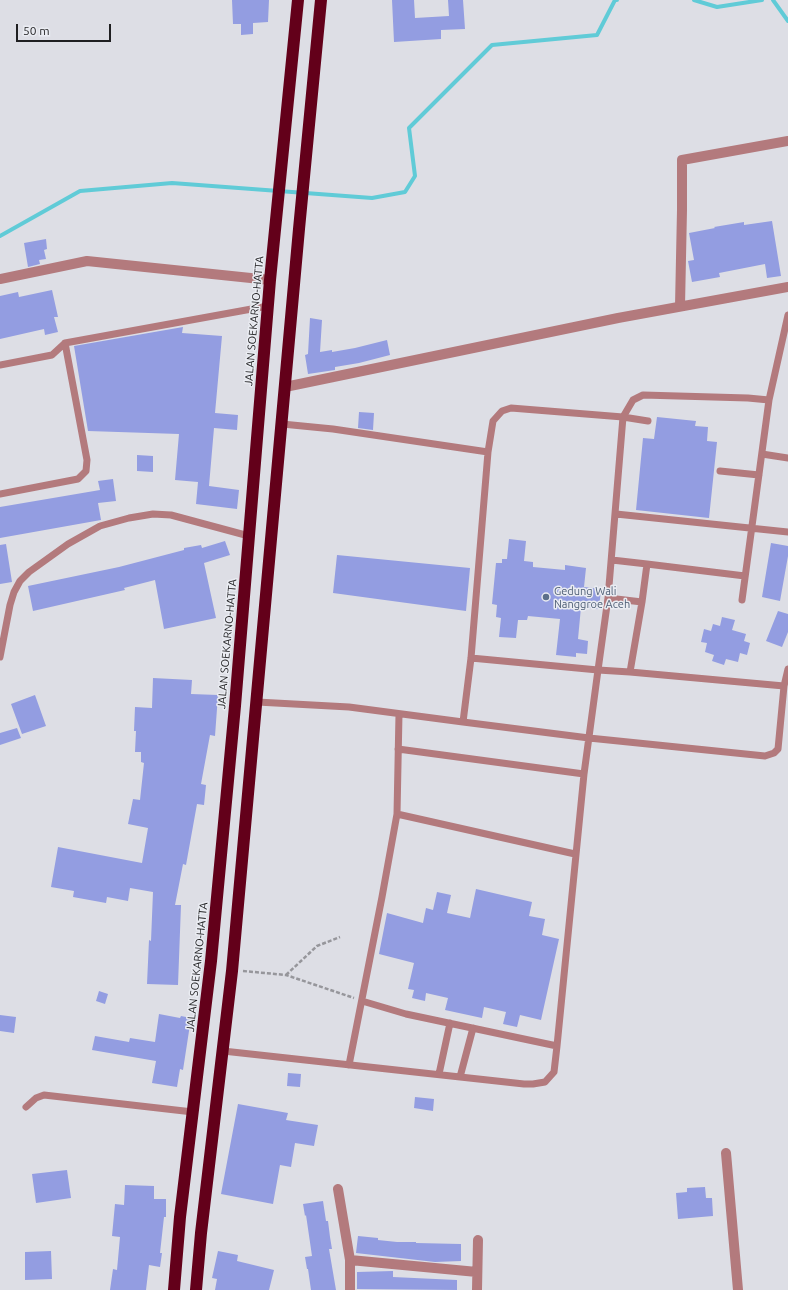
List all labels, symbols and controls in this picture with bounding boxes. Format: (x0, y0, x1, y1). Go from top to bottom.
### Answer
scale bar (18, 16, 113, 42)
text: 50 m (23, 24, 50, 37)
street label: JALAN SOEKARNO-HATTA (242, 255, 266, 387)
street label: JALAN SOEKARNO-HATTA (215, 578, 239, 710)
place label: Gedung Wali Nanggroe Aceh (554, 584, 630, 610)
marker: Gedung Wali Nanggroe Aceh (541, 592, 551, 602)
street label: JALAN SOEKARNO-HATTA (184, 901, 210, 1033)

